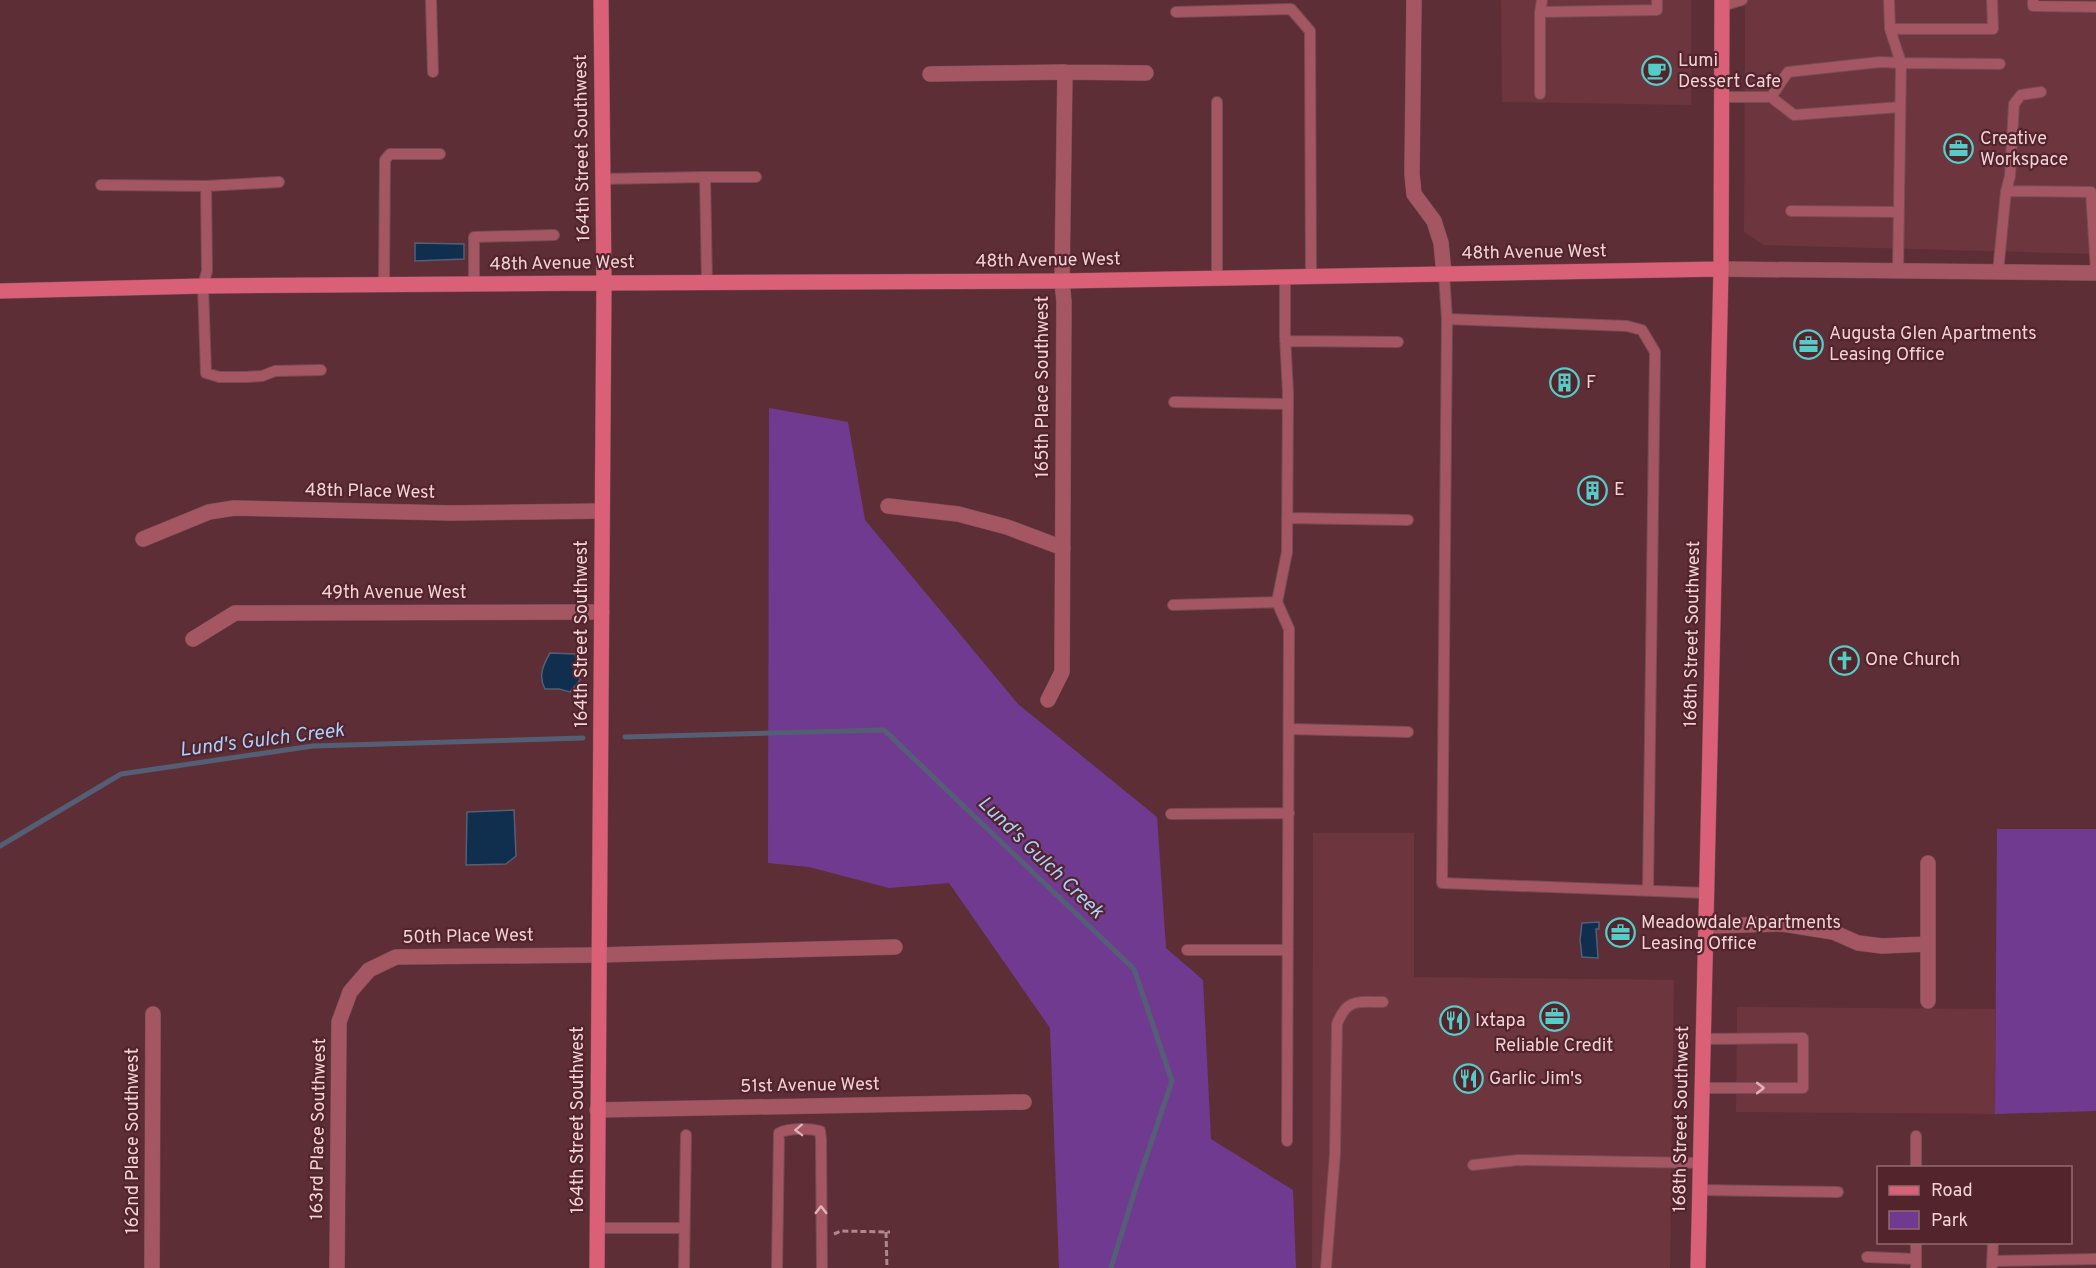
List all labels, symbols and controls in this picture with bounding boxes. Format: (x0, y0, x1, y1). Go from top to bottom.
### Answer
place label: Lumi Dessert Cafe (1678, 50, 1781, 94)
street label: 164th Street Southwest (570, 54, 596, 242)
cafe icon: Lumi Dessert Cafe (1641, 55, 1673, 87)
place label: Creative Workspace (1980, 128, 2068, 172)
office icon: Creative Workspace (1943, 133, 1975, 165)
street label: 48th Avenue West (1461, 240, 1607, 266)
street label: 48th Avenue West (975, 248, 1121, 274)
street label: 48th Avenue West (489, 251, 635, 277)
street label: 165th Place Southwest (1032, 296, 1055, 478)
place label: Augusta Glen Apartments Leasing Office (1829, 323, 2037, 367)
office icon: Augusta Glen Apartments Leasing Office (1792, 328, 1824, 360)
building icon: F (1549, 367, 1581, 399)
place label: F (1586, 372, 1596, 395)
building icon: E (1577, 474, 1609, 506)
street label: 48th Place West (305, 479, 435, 505)
place label: E (1614, 479, 1625, 502)
street label: 164th Street Southwest (571, 540, 594, 728)
street label: 168th Street Southwest (1680, 540, 1706, 728)
street label: 49th Avenue West (321, 582, 467, 605)
church icon: One Church (1828, 644, 1860, 676)
place label: One Church (1865, 649, 1960, 672)
water label: Lund's Gulch Creek (178, 718, 347, 764)
water label: Lund's Gulch Creek (971, 791, 1109, 926)
place label: Meadowdale Apartments Leasing Office (1641, 912, 1841, 956)
office icon: Meadowdale Apartments Leasing Office (1604, 917, 1636, 949)
street label: 50th Place West (402, 924, 534, 950)
office icon: Reliable Credit (1538, 1001, 1570, 1033)
restaurant icon: Ixtapa (1438, 1005, 1470, 1037)
place label: Ixtapa (1475, 1010, 1525, 1033)
street label: 168th Street Southwest (1669, 1025, 1695, 1213)
street label: 164th Street Southwest (567, 1026, 590, 1214)
place label: Reliable Credit (1495, 1035, 1613, 1058)
street label: 163rd Place Southwest (306, 1038, 332, 1220)
street label: 162nd Place Southwest (122, 1048, 145, 1234)
restaurant icon: Garlic Jim's (1452, 1063, 1484, 1095)
place label: Garlic Jim's (1489, 1068, 1582, 1091)
street label: 51st Avenue West (740, 1073, 880, 1099)
one-way arrow (1756, 1082, 1765, 1094)
one-way arrow (795, 1124, 804, 1136)
legend (1877, 1166, 2072, 1244)
text: Road (1931, 1180, 1973, 1203)
one-way arrow (815, 1205, 828, 1214)
text: Park (1931, 1210, 1968, 1233)

